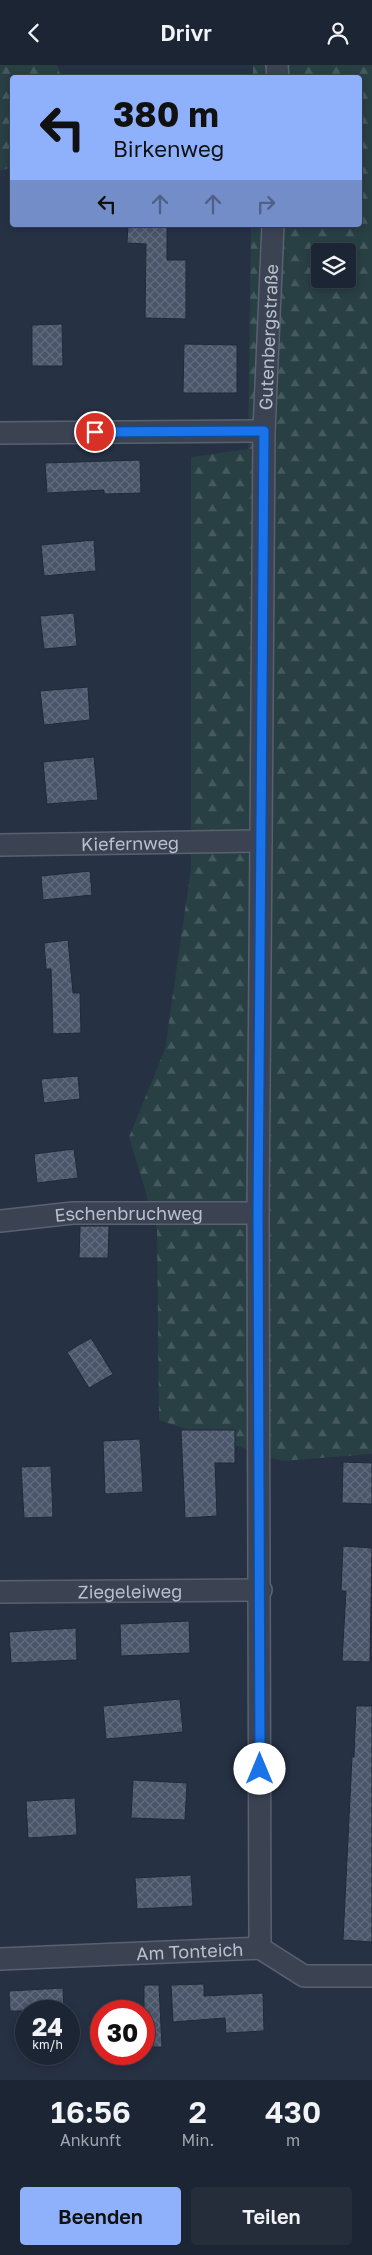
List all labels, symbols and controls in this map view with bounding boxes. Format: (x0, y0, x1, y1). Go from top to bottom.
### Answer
icon: back (20, 19, 48, 47)
text: Drivr (160, 19, 212, 46)
icon: person (324, 19, 352, 47)
text: 380 m (113, 93, 219, 135)
icon: left (30, 95, 95, 160)
text: Birkenweg (113, 135, 224, 162)
icon: left (93, 190, 121, 218)
icon: ahead (146, 190, 174, 218)
icon: ahead (199, 190, 227, 218)
icon: right (252, 190, 280, 218)
map controls (311, 243, 356, 288)
button: layers (311, 243, 356, 288)
street label: Gutenbergstraße (254, 263, 282, 411)
pin (74, 411, 116, 453)
icon: arrive (81, 418, 109, 446)
street label: Kiefernweg (81, 831, 179, 855)
street label: Eschenbruchweg (53, 1202, 203, 1226)
street label: Ziegeleiweg (78, 1580, 182, 1602)
position arrow (233, 1742, 285, 1794)
street label: Am Tonteich (136, 1938, 244, 1964)
speed limit sign: 30 (90, 2000, 155, 2065)
text: 24 (32, 2011, 63, 2042)
text: km/h (32, 2037, 63, 2052)
text: 16:56 (51, 2094, 131, 2130)
text: 2 (189, 2094, 207, 2130)
text: 430 (265, 2094, 321, 2130)
text: Ankunft (60, 2130, 122, 2150)
text: Min. (182, 2130, 214, 2150)
text: m (286, 2130, 300, 2150)
button: Beenden (20, 2187, 181, 2245)
button: Teilen (191, 2187, 352, 2245)

